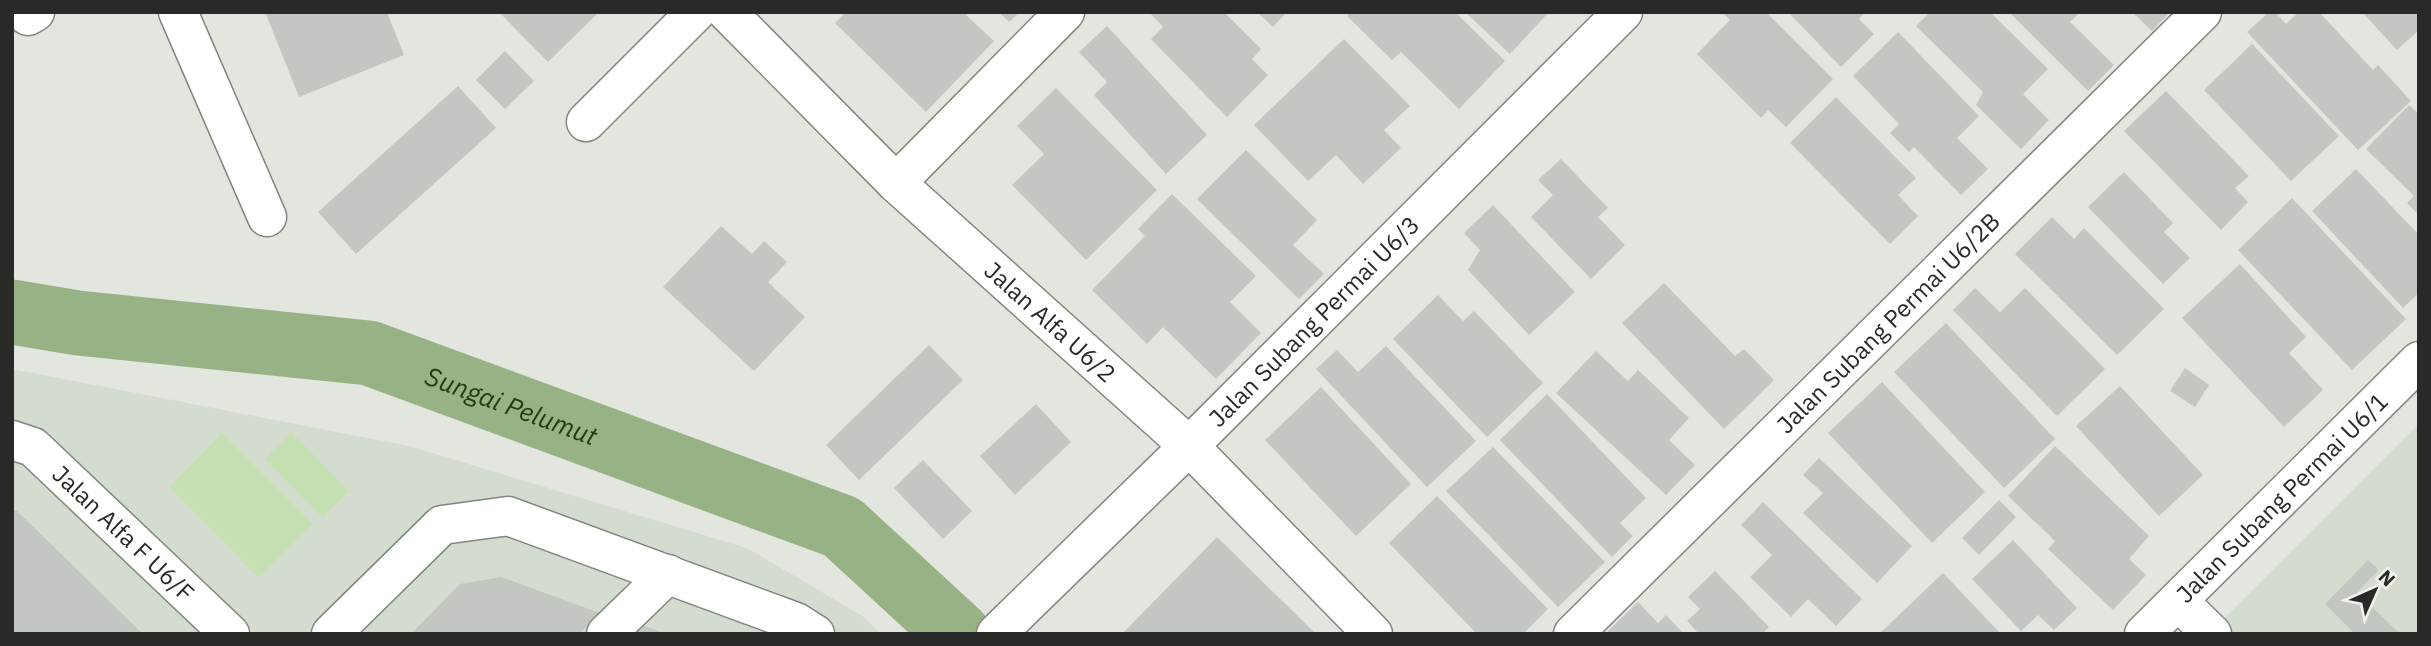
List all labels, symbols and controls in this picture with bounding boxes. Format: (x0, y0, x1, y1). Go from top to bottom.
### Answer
street label: Jalan Subang Permai U6/2B (1770, 205, 2006, 440)
street label: Jalan Subang Permai U6/3 (1201, 209, 1426, 434)
street label: Jalan Alfa U6/2 (978, 254, 1123, 389)
water label: Sungai Pelumut (421, 358, 602, 453)
street label: Jalan Subang Permai U6/1 (2169, 385, 2394, 609)
street label: Jalan Alfa F U6/F (46, 458, 201, 608)
north arrow (2340, 555, 2410, 625)
text: N (2374, 565, 2400, 591)

